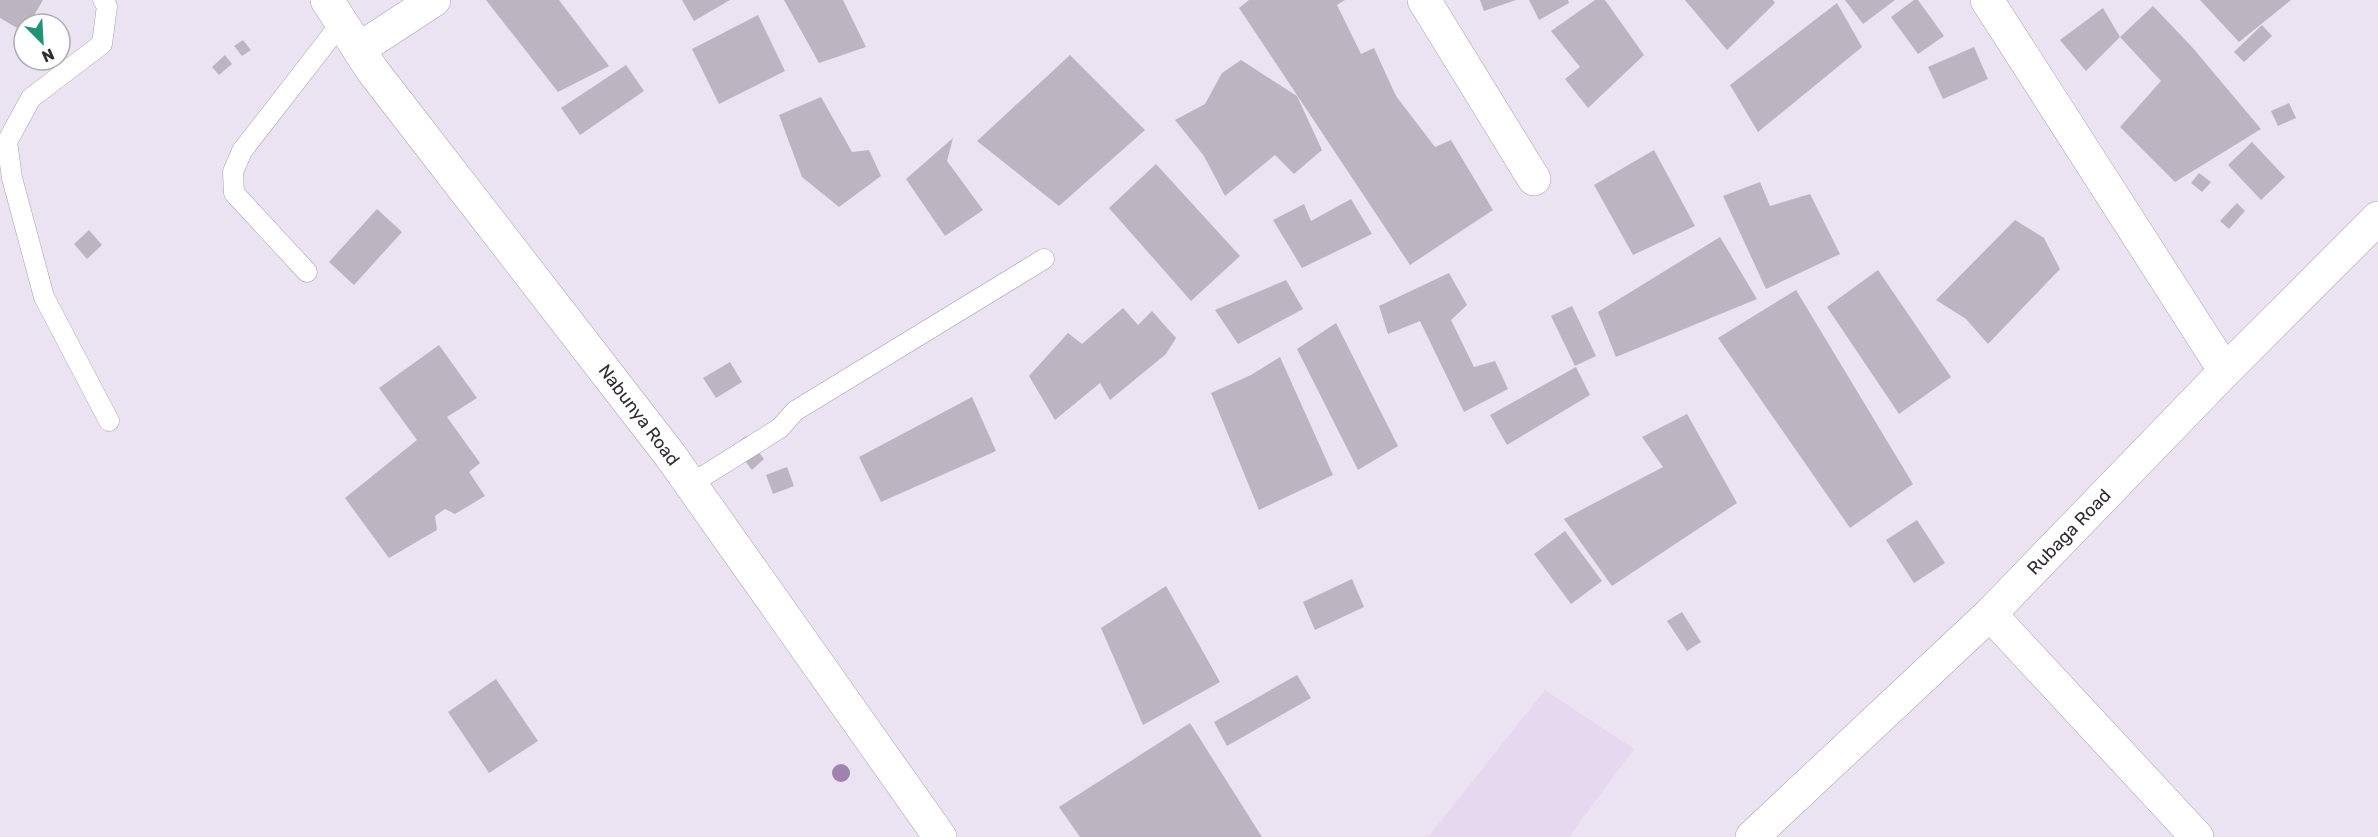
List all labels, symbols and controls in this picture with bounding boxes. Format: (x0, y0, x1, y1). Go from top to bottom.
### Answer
north arrow (12, 12, 72, 72)
text: N (39, 44, 57, 66)
street label: Nabunya Road (594, 360, 684, 470)
street label: Rubaga Road (2023, 484, 2115, 580)

